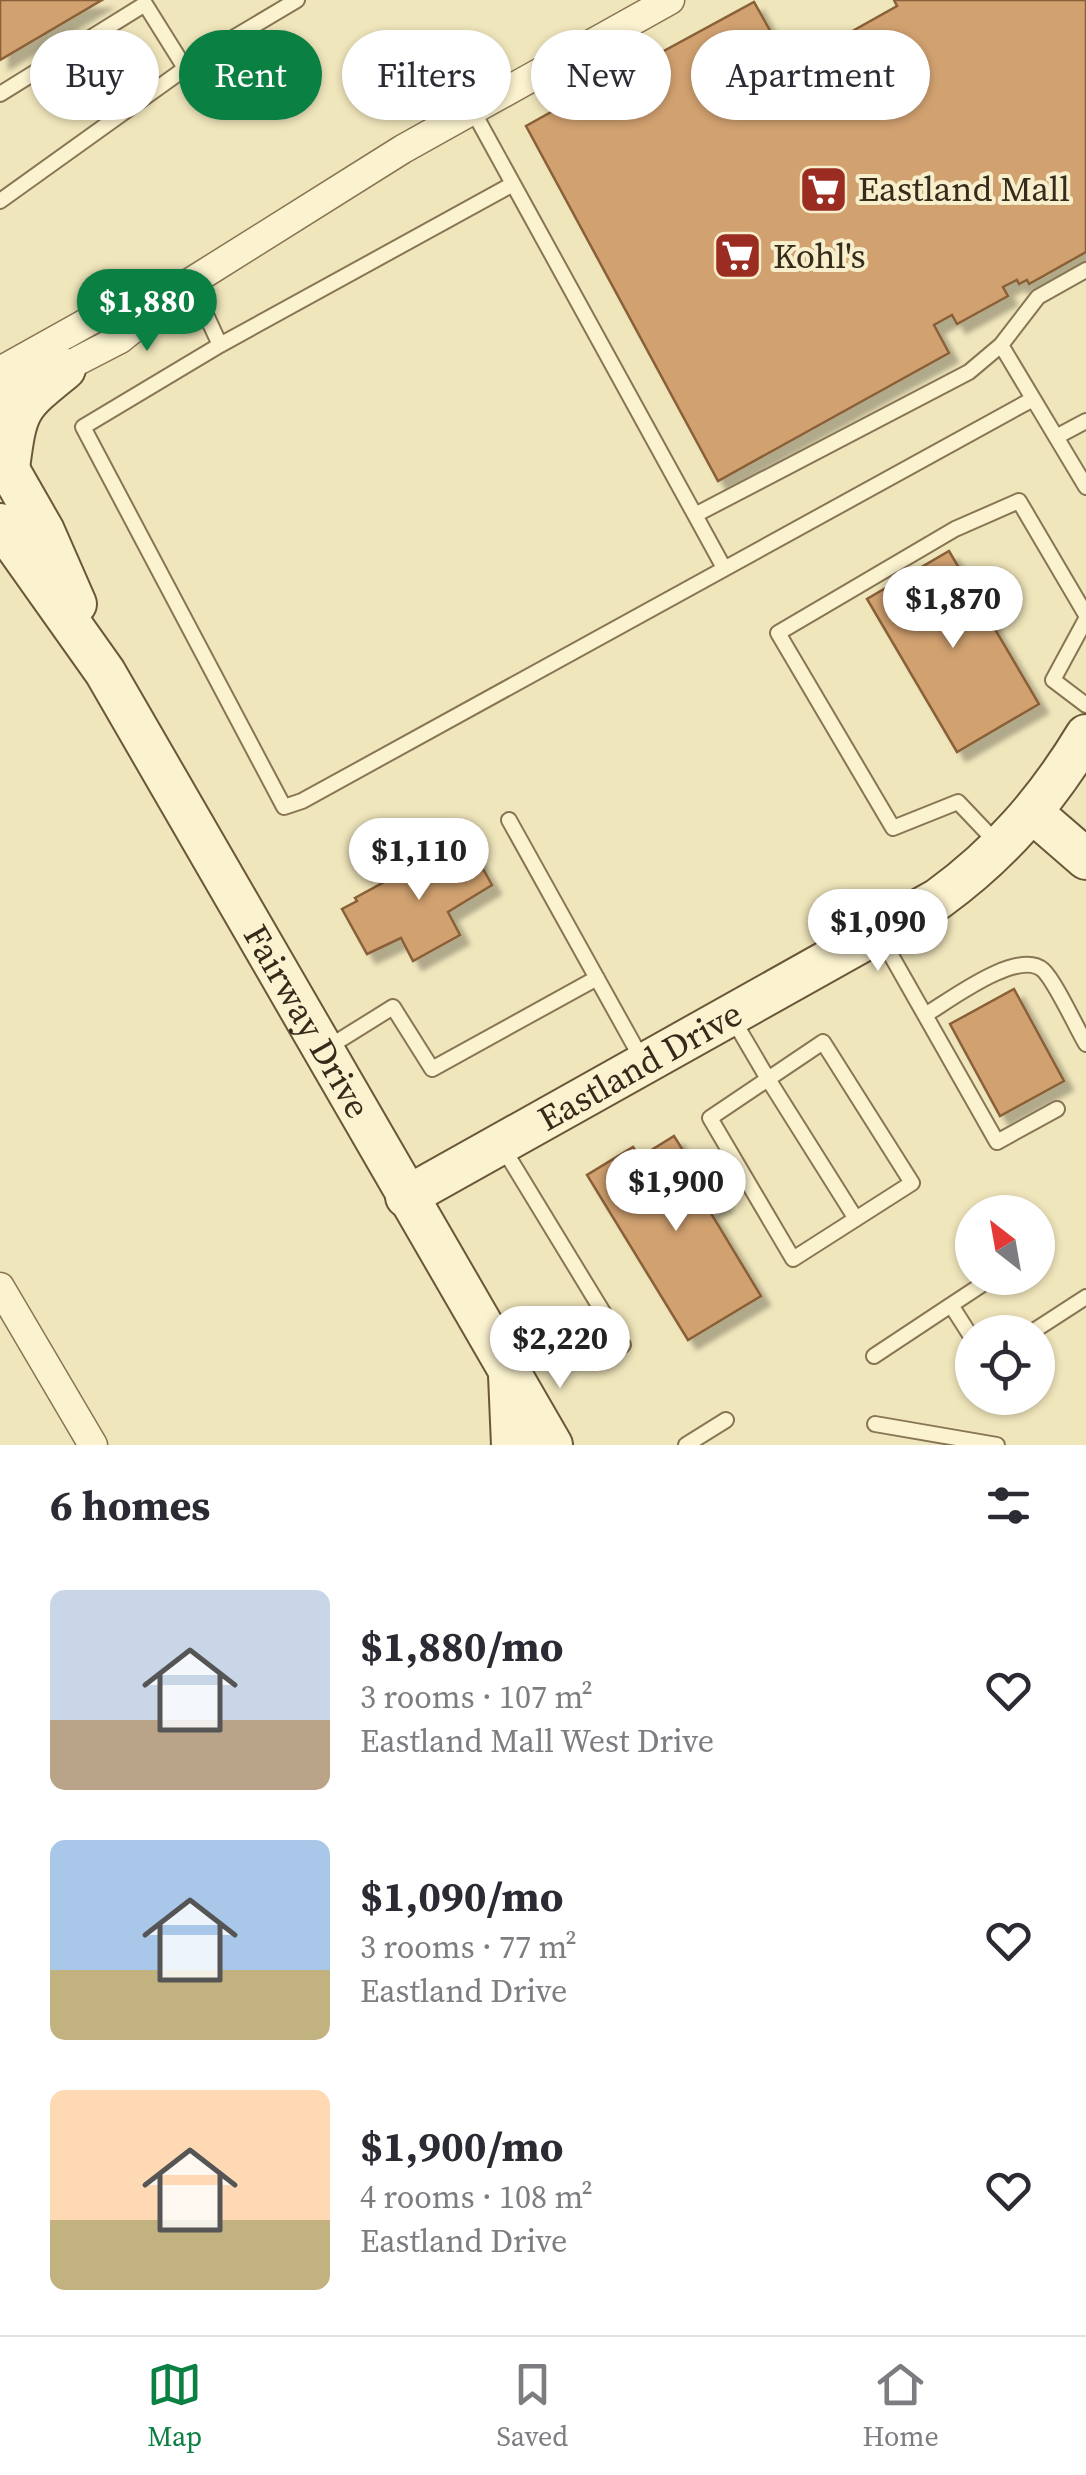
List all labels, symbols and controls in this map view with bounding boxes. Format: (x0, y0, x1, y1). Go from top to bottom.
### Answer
chip: Buy (30, 30, 159, 120)
chip: Rent (179, 30, 322, 120)
chip: Filters (342, 30, 511, 120)
chip: New (531, 30, 671, 120)
chip: Apartment (691, 30, 930, 120)
supermarket icon: Eastland Mall (797, 163, 849, 215)
place label: Eastland Mall (858, 165, 1070, 213)
supermarket icon: Kohl's (712, 230, 764, 282)
place label: Kohl's (773, 232, 866, 280)
pin: $1,880 (66, 269, 228, 354)
text: $1,880 (99, 279, 195, 323)
pin: $1,870 (872, 566, 1034, 651)
text: $1,870 (905, 576, 1001, 620)
pin: $1,110 (338, 818, 500, 903)
text: $1,110 (371, 828, 467, 872)
pin: $1,090 (797, 889, 959, 974)
text: $1,090 (830, 899, 926, 943)
street label: Fairway Drive (232, 916, 382, 1127)
street label: Eastland Drive (529, 990, 751, 1142)
pin: $1,900 (595, 1149, 757, 1234)
text: $1,900 (628, 1159, 724, 1203)
north arrow (955, 1195, 1055, 1295)
map controls (955, 1195, 1055, 1415)
pin: $2,220 (479, 1306, 641, 1391)
button: locate (955, 1315, 1055, 1415)
text: $2,220 (512, 1316, 608, 1360)
text: 6 homes (50, 1476, 210, 1534)
icon: filters (981, 1478, 1036, 1533)
text: $1,880/mo (360, 1617, 563, 1675)
icon: home (130, 1630, 250, 1750)
icon: heart (981, 1663, 1036, 1718)
text: 3 rooms · 107 m² (360, 1675, 593, 1719)
text: Eastland Mall West Drive (360, 1719, 714, 1763)
text: $1,090/mo (360, 1867, 563, 1925)
icon: home (130, 1880, 250, 2000)
icon: heart (981, 1913, 1036, 1968)
text: 3 rooms · 77 m² (360, 1925, 577, 1969)
text: Eastland Drive (360, 1969, 567, 2013)
text: $1,900/mo (360, 2117, 563, 2175)
icon: home (130, 2130, 250, 2250)
icon: heart (981, 2163, 1036, 2218)
text: 4 rooms · 108 m² (360, 2175, 593, 2219)
text: Eastland Drive (360, 2219, 567, 2263)
tab: Map (147, 2357, 202, 2455)
tab: Saved (496, 2357, 568, 2455)
tab: Home (862, 2357, 939, 2455)

